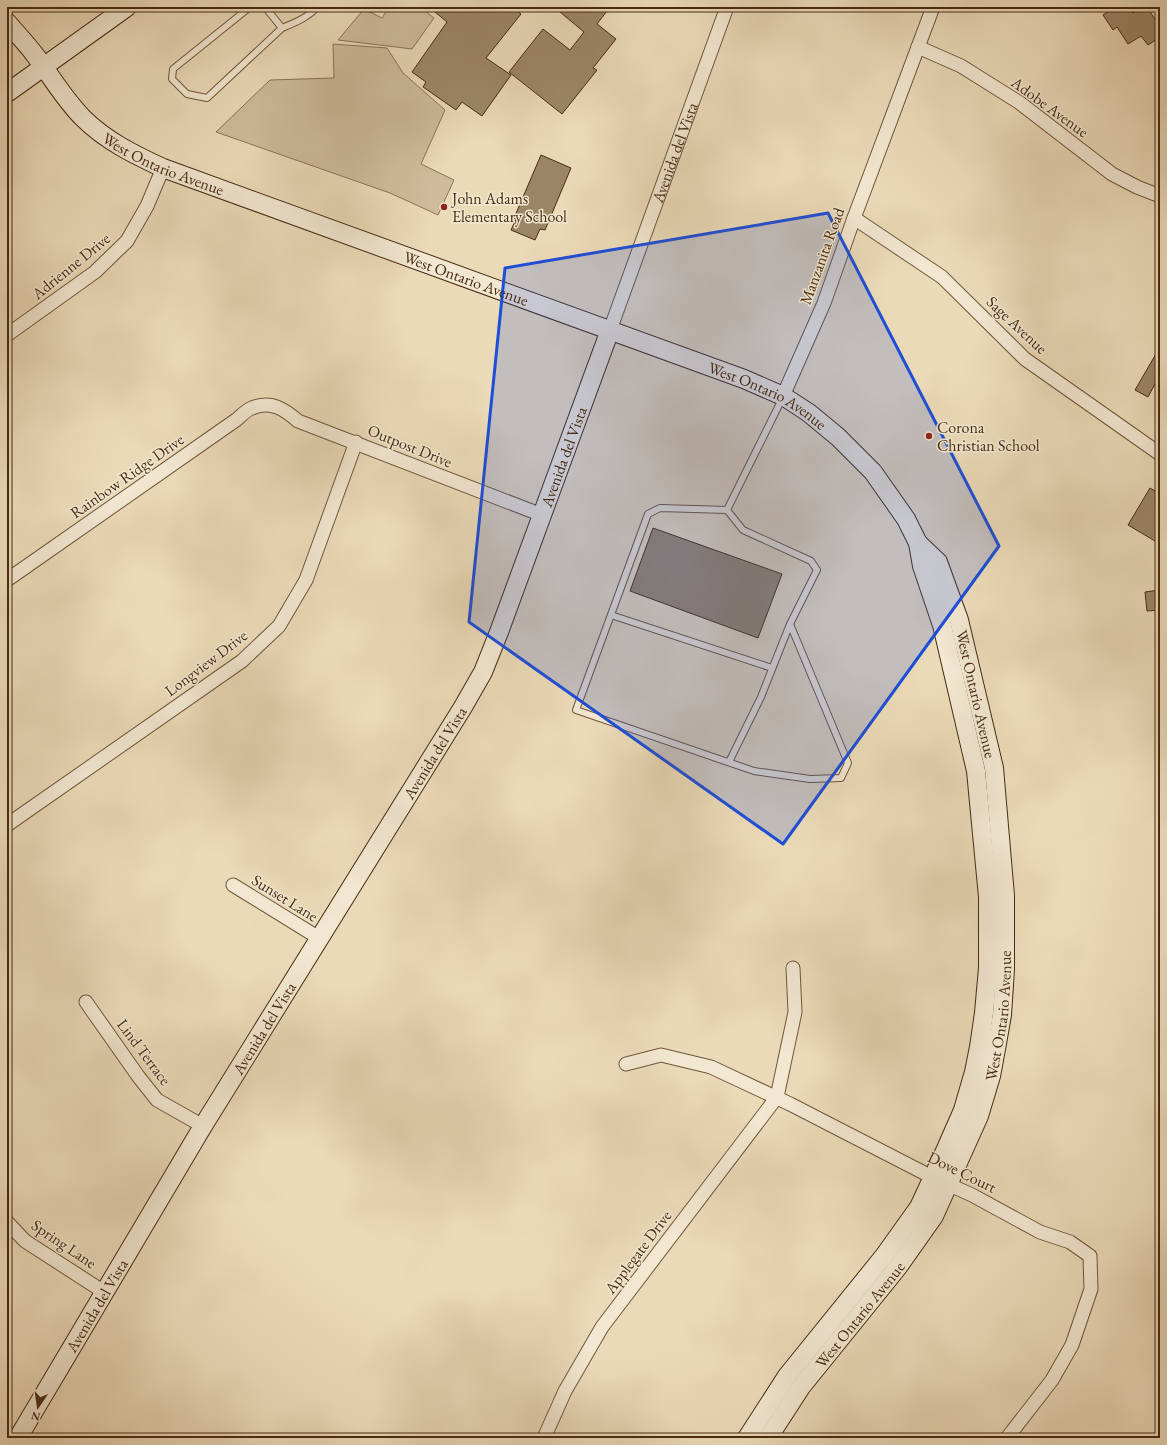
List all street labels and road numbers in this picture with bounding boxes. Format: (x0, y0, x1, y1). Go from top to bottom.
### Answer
street label: Adobe Avenue (1006, 71, 1093, 142)
street label: Avenida del Vista (646, 99, 702, 206)
street label: West Ontario Avenue (98, 127, 227, 200)
street label: Manzanita Road (795, 204, 850, 307)
street label: Adrienne Drive (27, 228, 115, 305)
street label: West Ontario Avenue (401, 246, 531, 310)
street label: Sage Avenue (982, 291, 1052, 359)
street label: West Ontario Avenue (706, 356, 831, 434)
street label: Avenida del Vista (535, 403, 592, 511)
street label: Outpost Drive (365, 420, 455, 472)
street label: Rainbow Ridge Drive (66, 429, 188, 523)
street label: Longview Drive (160, 625, 252, 701)
street label: West Ontario Avenue (951, 628, 1001, 760)
street label: Avenida del Vista (397, 702, 472, 804)
street label: Sunset Lane (248, 869, 322, 927)
street label: West Ontario Avenue (980, 950, 1016, 1082)
street label: Avenida del Vista (227, 977, 301, 1079)
street label: Lind Terrace (112, 1015, 176, 1089)
street label: Dove Court (924, 1146, 1000, 1198)
street label: Applegate Drive (599, 1206, 676, 1299)
street label: Spring Lane (27, 1215, 101, 1273)
street label: Avenida del Vista (60, 1254, 133, 1357)
street label: West Ontario Avenue (810, 1257, 909, 1372)

